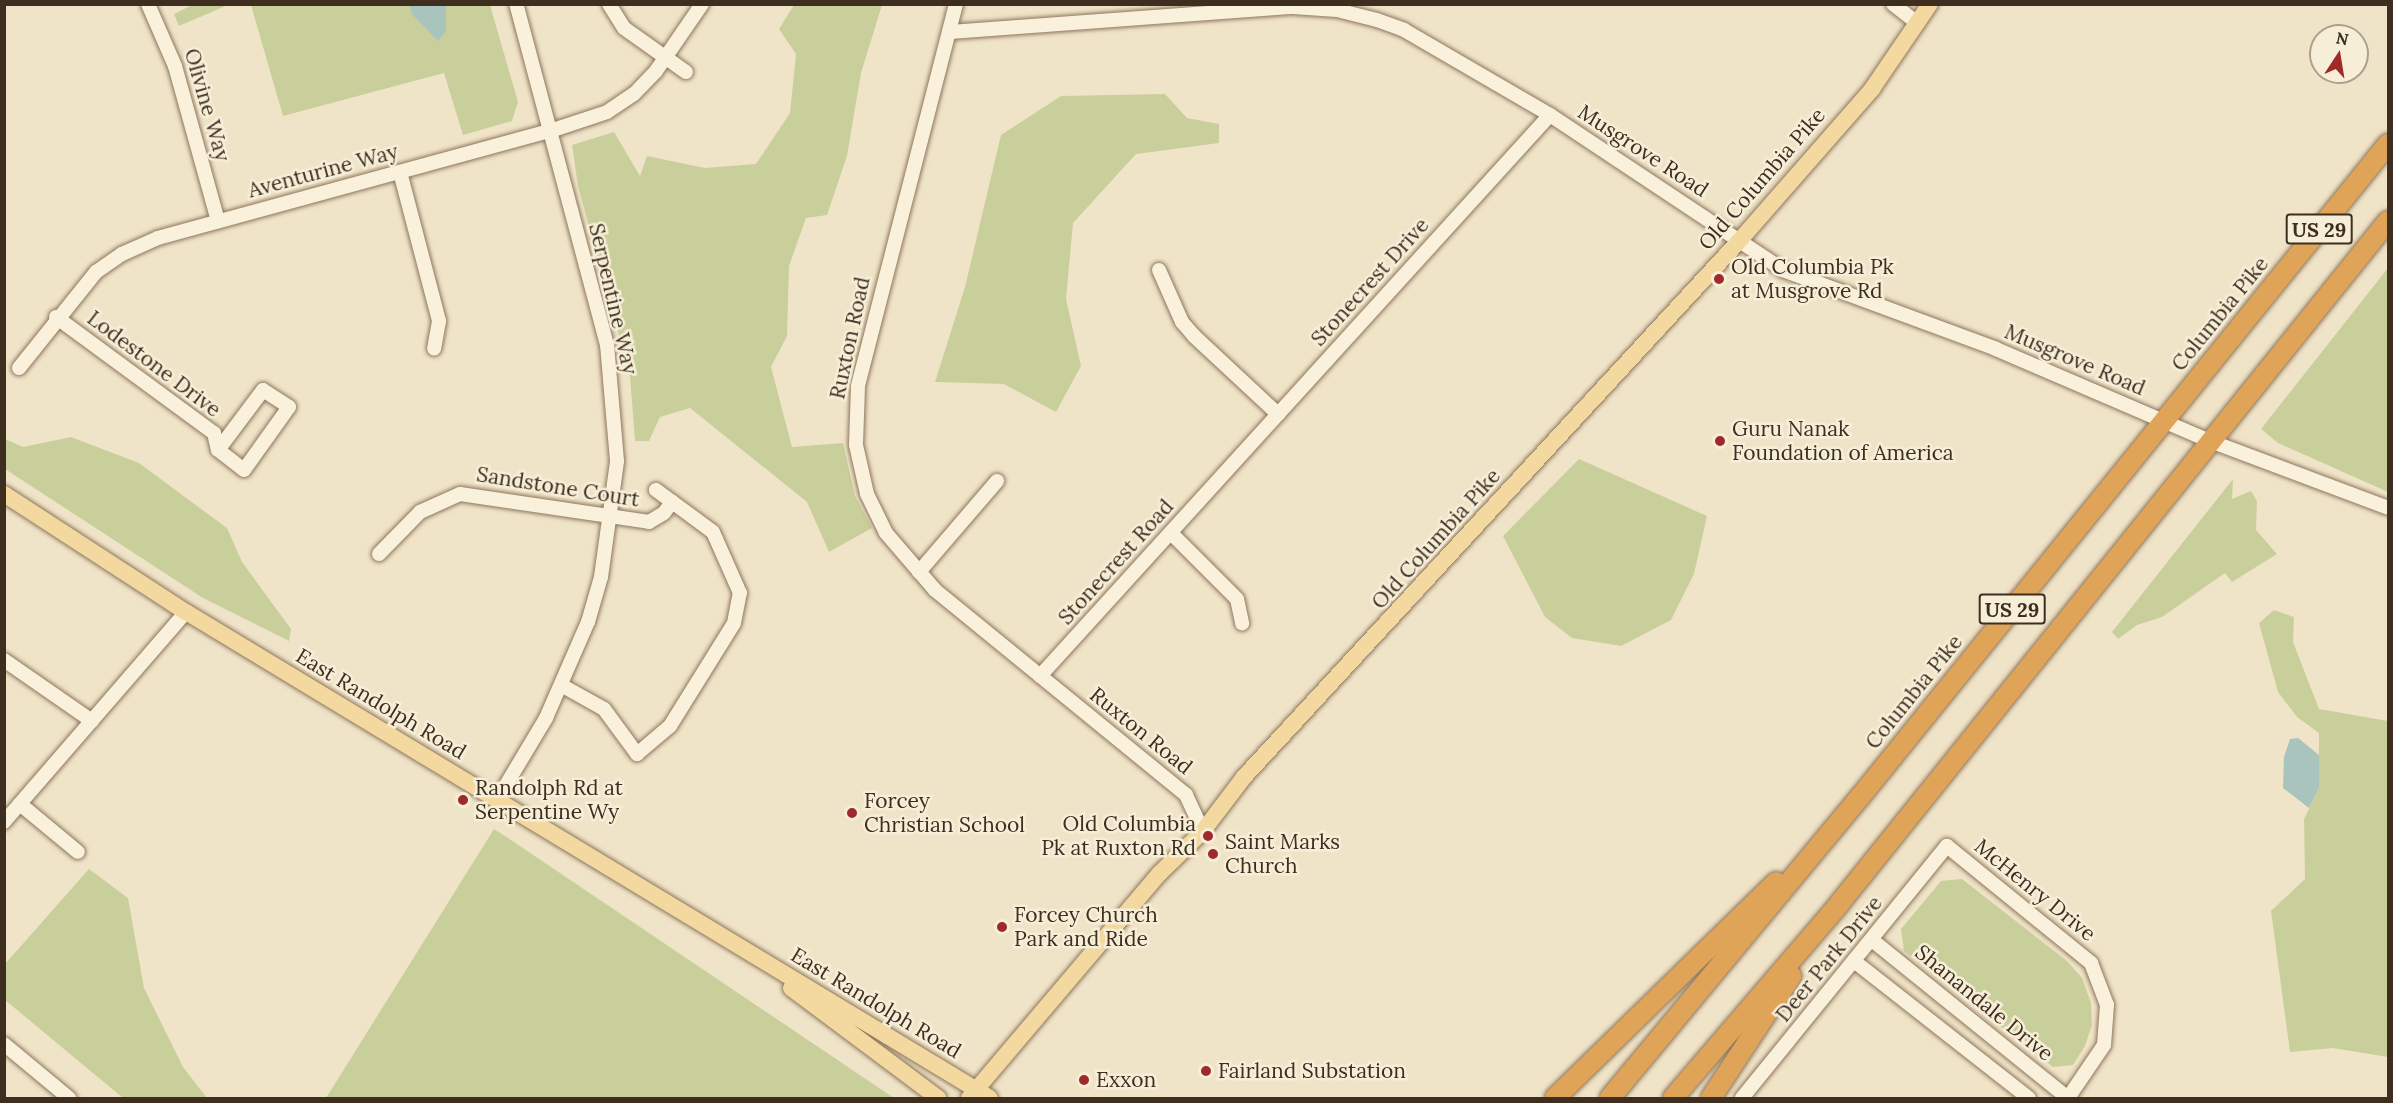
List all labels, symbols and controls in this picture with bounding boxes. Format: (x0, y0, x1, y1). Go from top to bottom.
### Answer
north arrow (2309, 24, 2369, 84)
text: N (2334, 27, 2350, 49)
street label: Olivine Way (179, 46, 235, 164)
street label: Musgrove Road (1573, 99, 1713, 203)
street label: Old Columbia Pike (1693, 103, 1831, 255)
street label: Aventurine Way (245, 139, 401, 203)
road number: US 29 (2284, 212, 2354, 246)
street label: Stonecrest Drive (1306, 213, 1434, 351)
street label: Serpentine Way (583, 221, 643, 377)
street label: Columbia Pike (2166, 252, 2274, 376)
place label: Old Columbia Pk at Musgrove Rd (1731, 254, 1894, 304)
marker: Old Columbia Pk at Musgrove Rd (1712, 272, 1726, 286)
street label: Ruxton Road (825, 275, 875, 401)
street label: Lodestone Drive (82, 306, 226, 422)
street label: Musgrove Road (2001, 319, 2149, 401)
place label: Guru Nanak Foundation of America (1732, 416, 1954, 466)
marker: Guru Nanak Foundation of America (1713, 434, 1727, 448)
street label: Sandstone Court (475, 462, 641, 512)
street label: Old Columbia Pike (1366, 464, 1506, 614)
street label: Stonecrest Road (1053, 494, 1179, 630)
road number: US 29 (1978, 592, 2046, 626)
street label: Columbia Pike (1860, 630, 1968, 754)
street label: East Randolph Road (291, 643, 471, 765)
street label: Ruxton Road (1085, 682, 1197, 780)
place label: Randolph Rd at Serpentine Wy (475, 775, 623, 825)
place label: Forcey Christian School (864, 788, 1025, 838)
marker: Randolph Rd at Serpentine Wy (456, 793, 470, 807)
marker: Forcey Christian School (845, 806, 859, 820)
place label: Old Columbia Pk at Ruxton Rd (1041, 811, 1196, 861)
marker: Old Columbia Pk at Ruxton Rd (1201, 829, 1215, 843)
place label: Saint Marks Church (1225, 829, 1340, 879)
street label: McHenry Drive (1969, 833, 2101, 947)
marker: Saint Marks Church (1206, 847, 1220, 861)
street label: Deer Park Drive (1771, 891, 1887, 1027)
place label: Forcey Church Park and Ride (1014, 902, 1158, 952)
marker: Forcey Church Park and Ride (995, 920, 1009, 934)
street label: Shanandale Drive (1910, 940, 2058, 1066)
street label: East Randolph Road (786, 942, 966, 1064)
place label: Fairland Substation (1218, 1058, 1406, 1084)
marker: Fairland Substation (1199, 1064, 1213, 1078)
place label: Exxon (1096, 1067, 1156, 1093)
marker: Exxon (1077, 1073, 1091, 1087)

